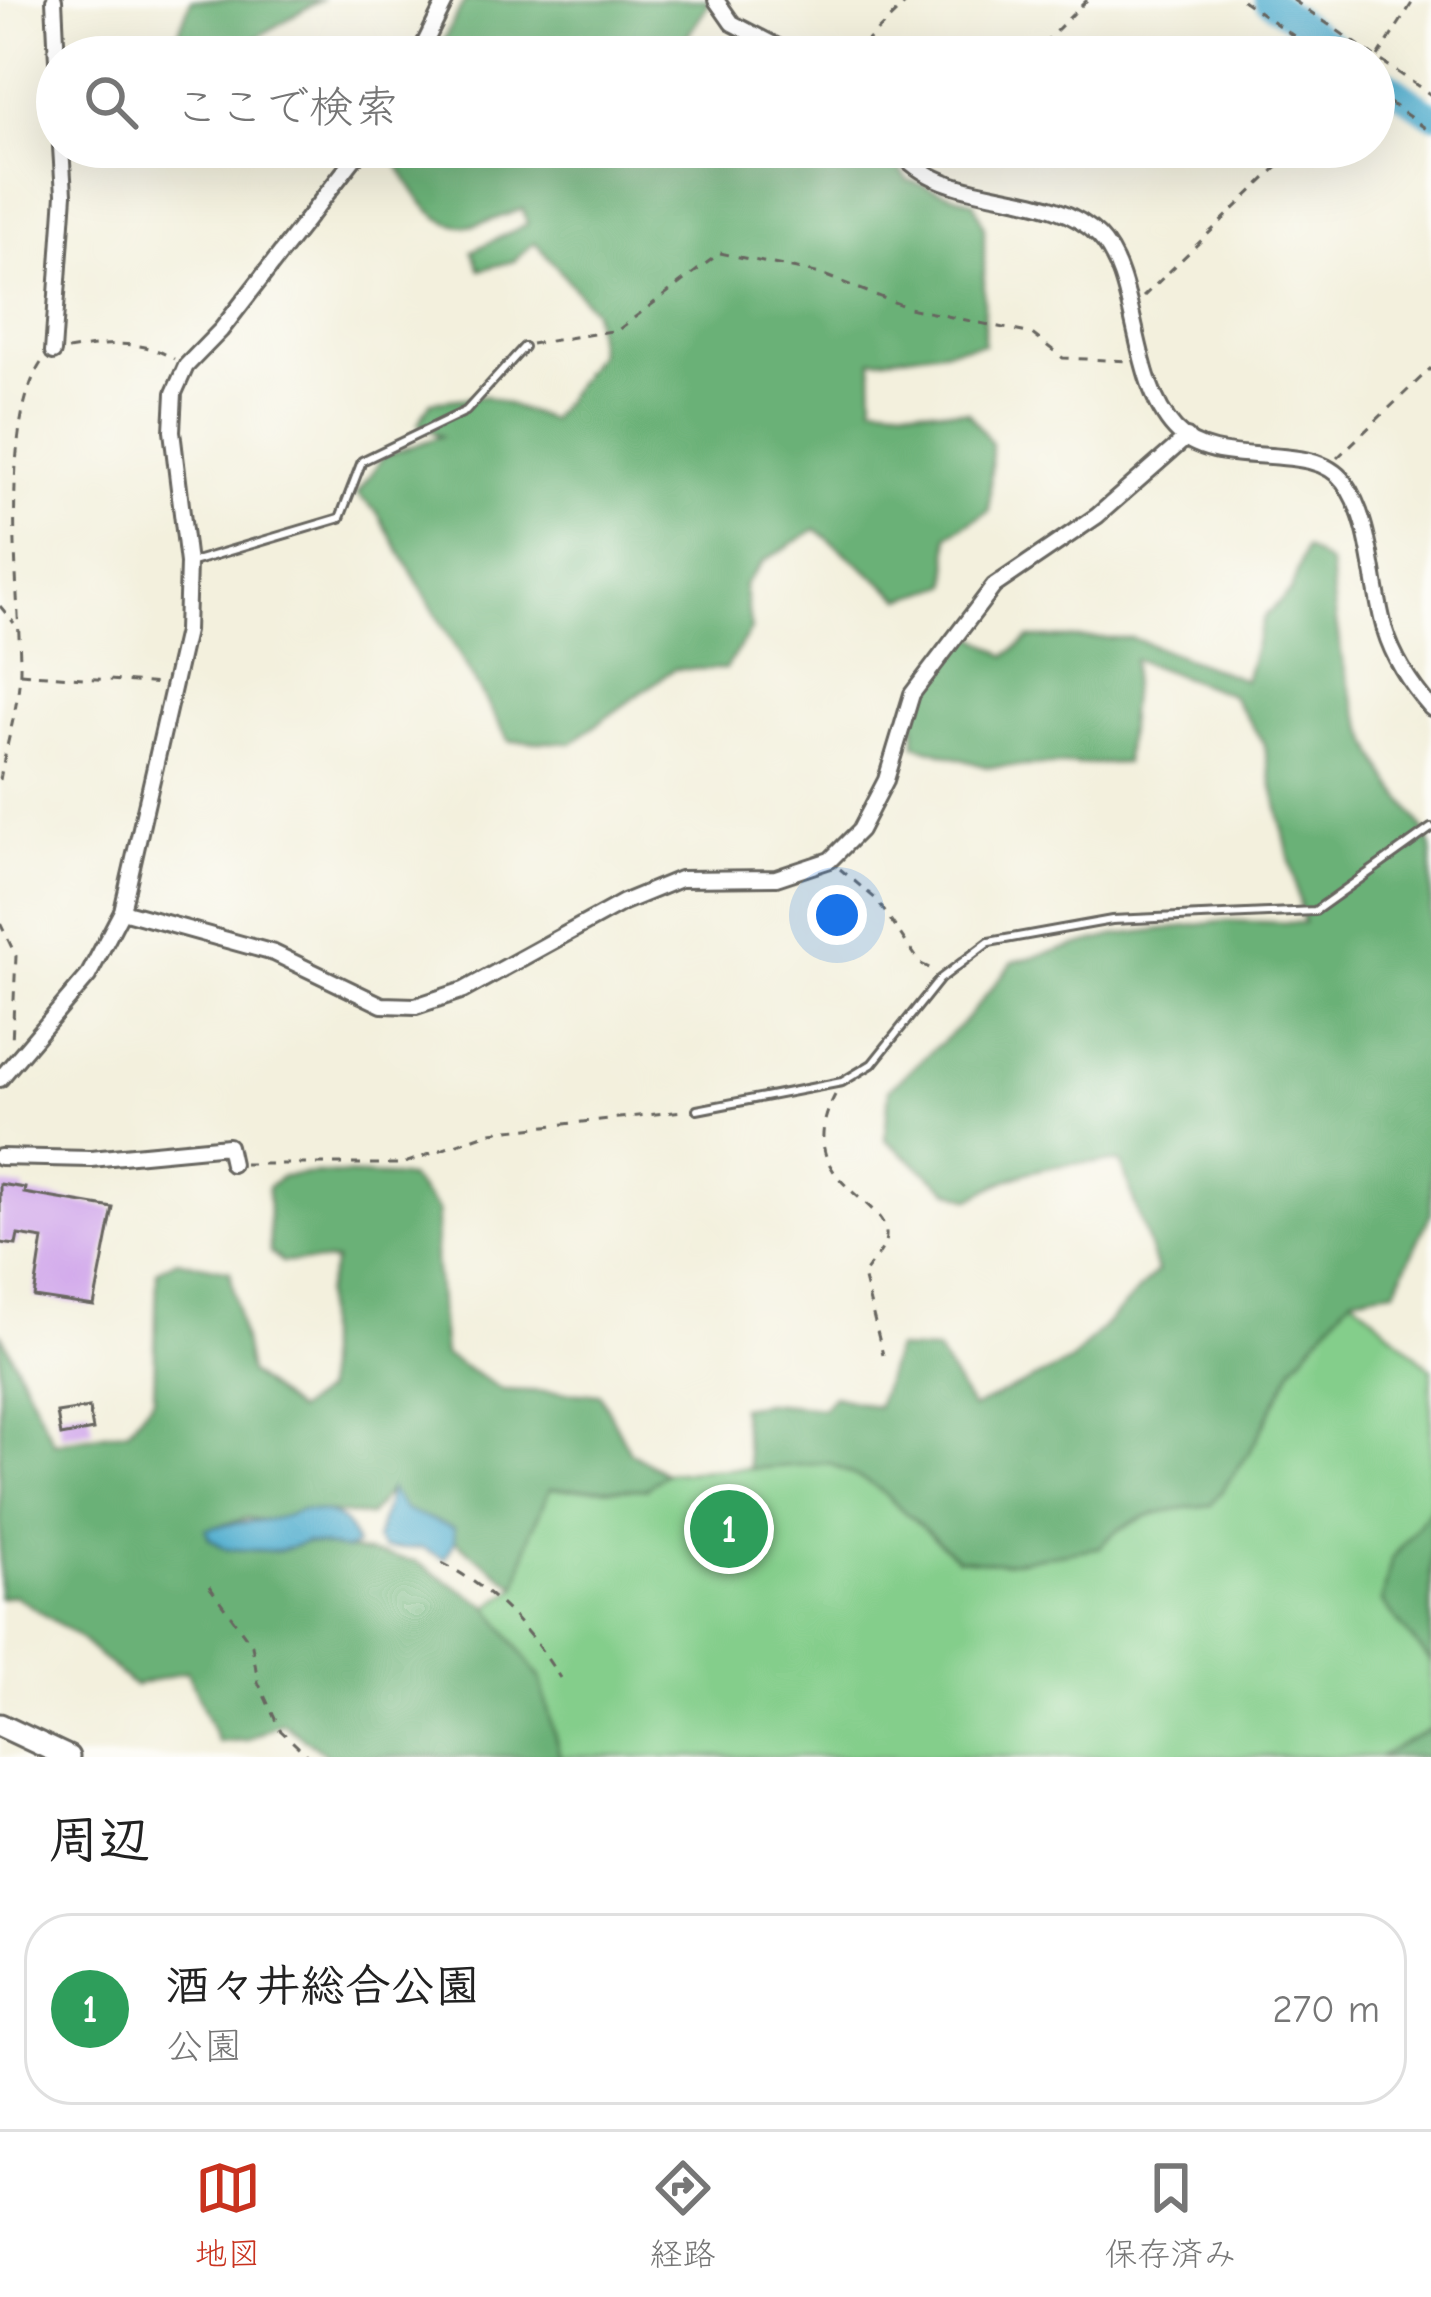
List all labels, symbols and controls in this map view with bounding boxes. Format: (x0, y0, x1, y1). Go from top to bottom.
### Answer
search box (36, 36, 1395, 168)
icon: search (78, 69, 144, 135)
text: ここで検索 (174, 81, 399, 133)
your location (807, 885, 867, 945)
pin: 1 (690, 1484, 768, 1574)
text: 周辺 (48, 1811, 150, 1870)
text: 酒々井総合公園 (165, 1960, 480, 2012)
text: 1 (82, 1987, 98, 2032)
text: 270 m (1272, 1987, 1380, 2032)
text: 公園 (165, 2024, 243, 2069)
tab: 地図 (195, 2155, 261, 2275)
tab: 経路 (650, 2155, 716, 2275)
tab: 保存済み (1105, 2155, 1237, 2275)

